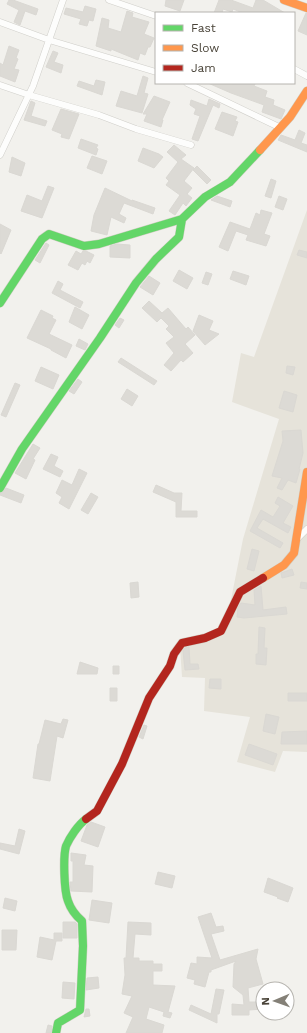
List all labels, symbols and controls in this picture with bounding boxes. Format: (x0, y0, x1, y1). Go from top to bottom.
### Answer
legend (155, 12, 295, 84)
text: Fast (191, 21, 216, 35)
text: Slow (191, 41, 219, 55)
text: Jam (191, 61, 216, 75)
north arrow (255, 981, 295, 1021)
text: N (259, 997, 272, 1006)

